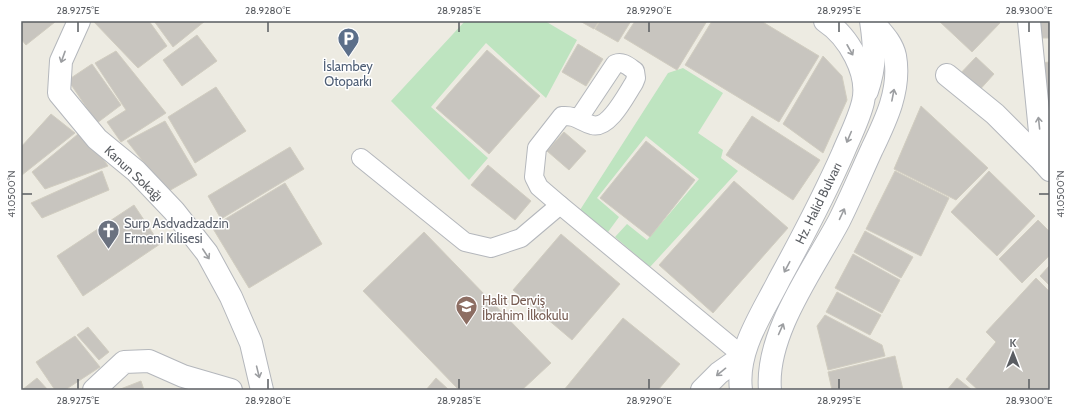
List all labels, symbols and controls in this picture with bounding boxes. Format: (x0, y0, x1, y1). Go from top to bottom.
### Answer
text: 28.9275°E (56, 4, 100, 17)
text: 28.9280°E (245, 4, 291, 17)
text: 28.9285°E (437, 4, 482, 17)
text: 28.9290°E (626, 4, 672, 17)
text: 28.9295°E (817, 4, 861, 17)
text: 28.9300°E (1006, 4, 1053, 17)
parking icon: İslambey Otoparkı (335, 25, 361, 58)
one-way arrow (847, 43, 855, 55)
one-way arrow (59, 50, 67, 62)
place label: İslambey Otoparkı (323, 58, 373, 89)
one-way arrow (890, 89, 898, 102)
one-way arrow (1036, 117, 1043, 130)
one-way arrow (845, 131, 853, 143)
street label: Kanun Sokağı (102, 142, 166, 204)
street label: Hz. Halid Bulvarı (791, 160, 845, 246)
text: 41.0500°N (5, 170, 18, 218)
text: 41.0500°N (1054, 170, 1067, 218)
one-way arrow (839, 208, 846, 220)
place label: Surp Asdvadzadzin Ermeni Kilisesi (124, 215, 229, 246)
church icon: Surp Asdvadzadzin Ermeni Kilisesi (95, 217, 121, 250)
one-way arrow (202, 248, 211, 259)
one-way arrow (782, 261, 790, 273)
place label: Halit Derviş İbrahim İlkokulu (482, 292, 569, 323)
school or university icon: Halit Derviş İbrahim İlkokulu (453, 294, 479, 327)
one-way arrow (778, 323, 785, 335)
north arrow (993, 333, 1033, 373)
text: K (1010, 336, 1017, 350)
one-way arrow (255, 365, 262, 378)
one-way arrow (716, 368, 727, 376)
text: 28.9275°E (56, 394, 100, 407)
text: 28.9280°E (245, 394, 291, 407)
text: 28.9285°E (437, 394, 482, 407)
text: 28.9290°E (626, 394, 672, 407)
text: 28.9295°E (817, 394, 861, 407)
text: 28.9300°E (1006, 394, 1053, 407)

